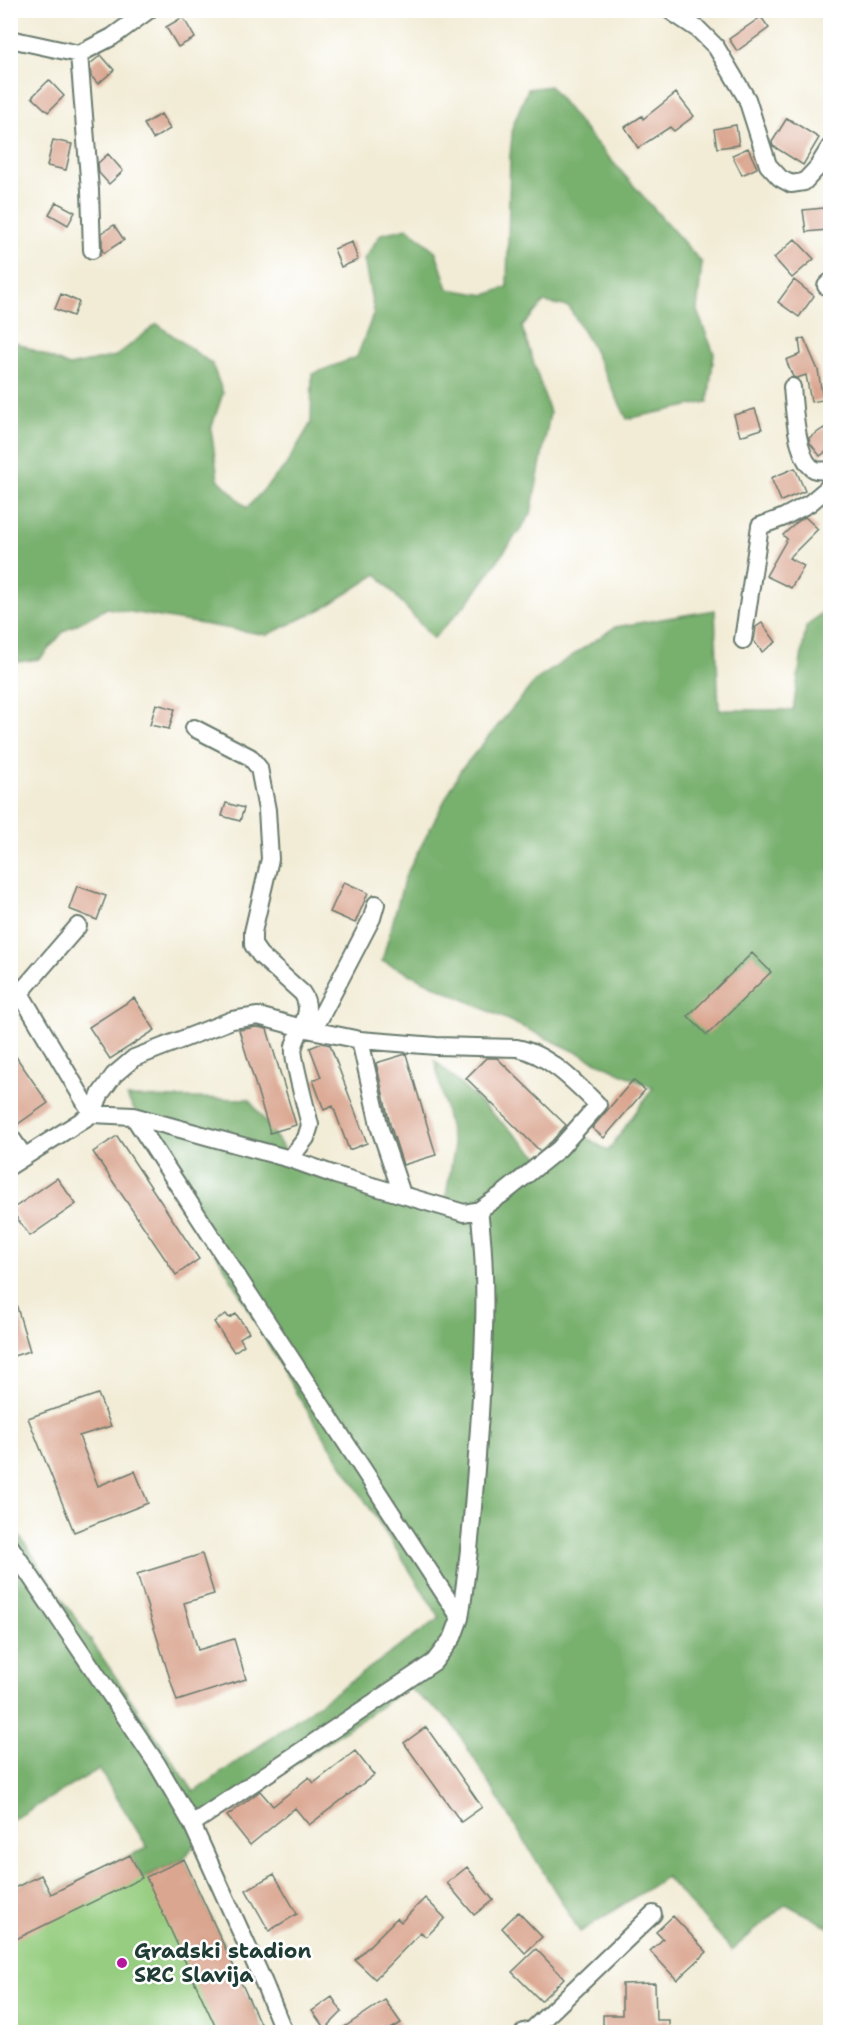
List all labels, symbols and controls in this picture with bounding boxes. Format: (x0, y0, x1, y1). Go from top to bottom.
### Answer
place label: Gradski stadion SRC Slavija (134, 1937, 311, 1989)
marker: Gradski stadion SRC Slavija (115, 1956, 129, 1970)

